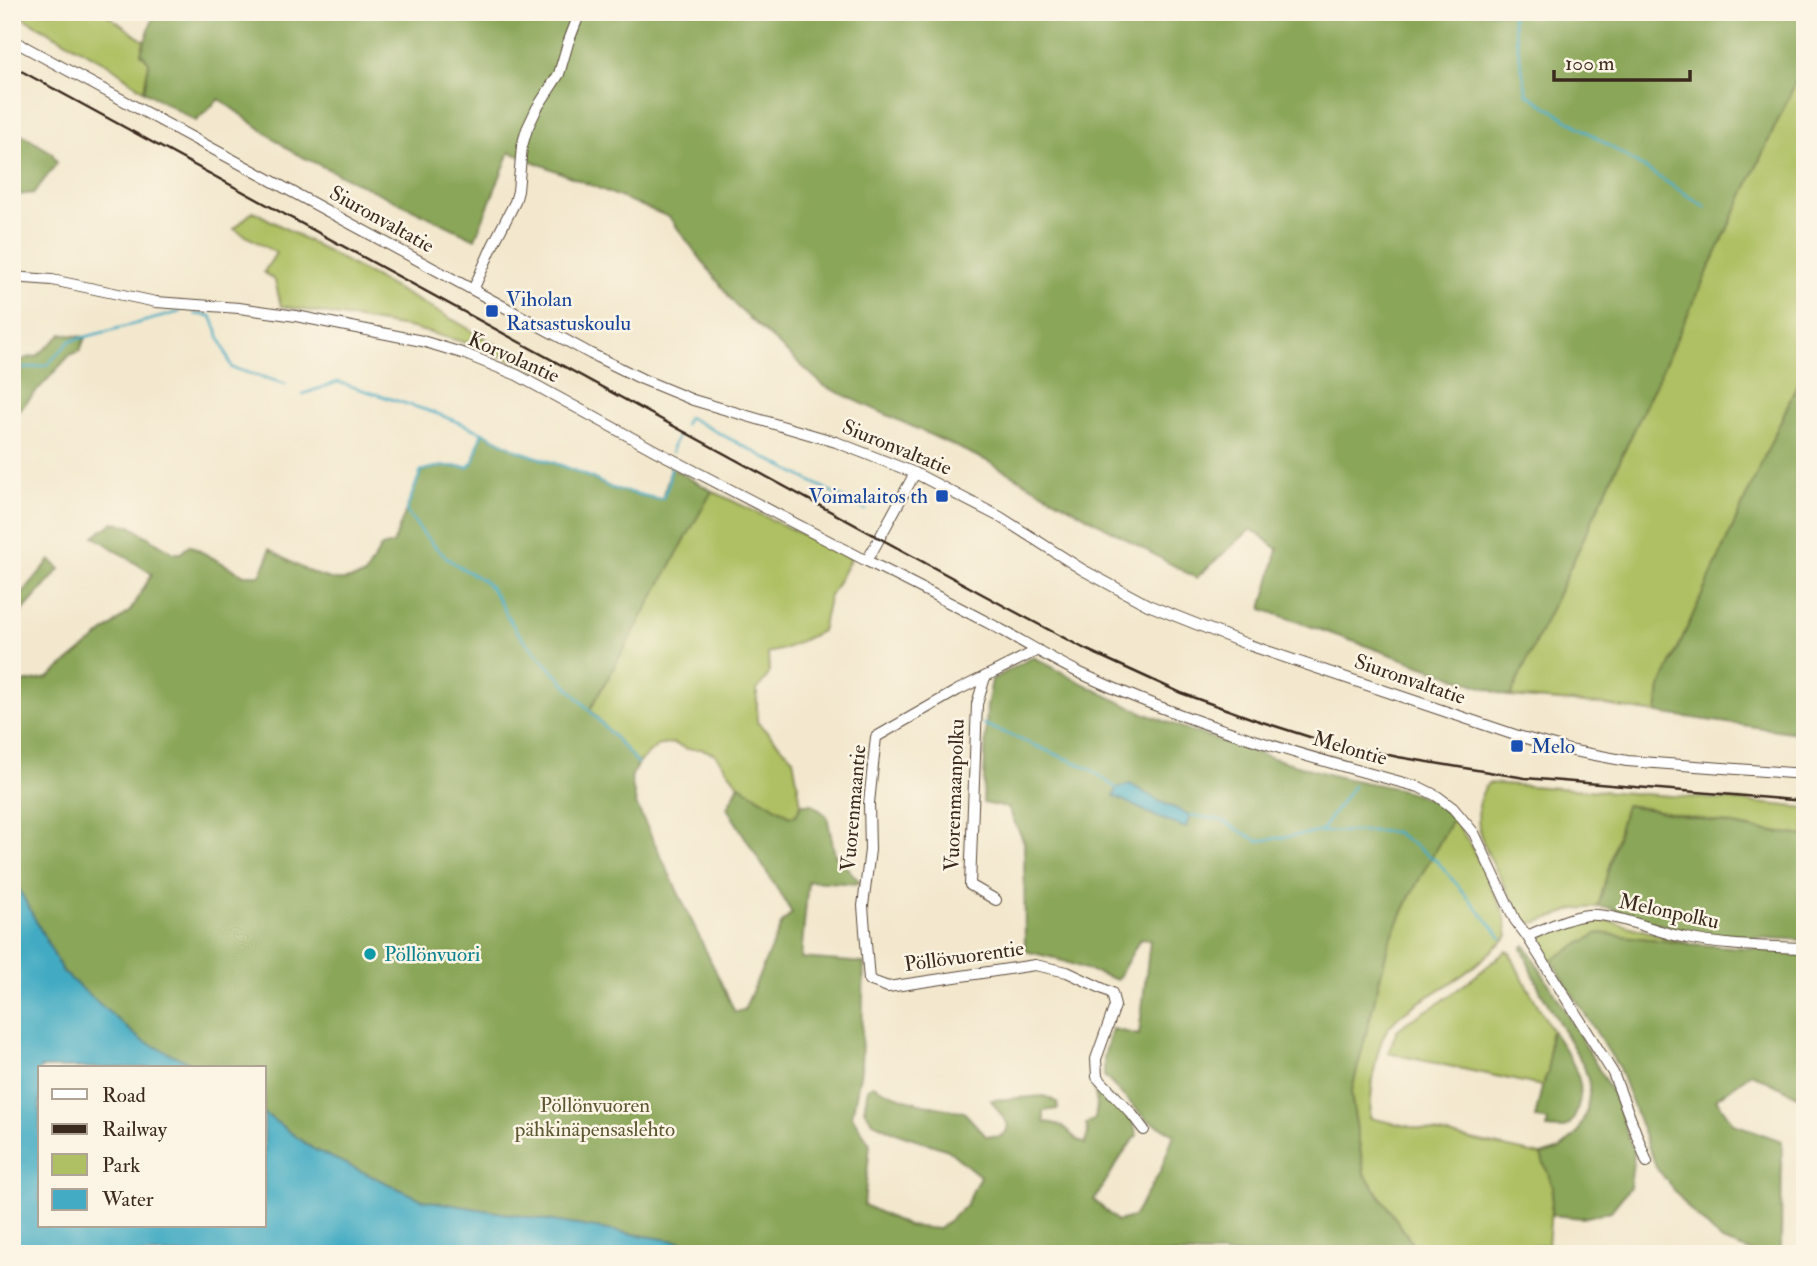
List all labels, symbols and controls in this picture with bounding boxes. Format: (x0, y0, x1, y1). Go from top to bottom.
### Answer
scale bar (1554, 38, 1691, 82)
text: 100 m (1565, 50, 1615, 77)
street label: Siuronvaltatie (325, 180, 439, 259)
place label: Viholan Ratsastuskoulu (506, 286, 631, 337)
marker: Viholan Ratsastuskoulu (484, 303, 500, 319)
street label: Korvolantie (464, 325, 564, 390)
street label: Siuronvaltatie (838, 413, 956, 482)
place label: Voimalaitos th (809, 483, 928, 510)
marker: Voimalaitos th (934, 488, 950, 504)
street label: Siuronvaltatie (1351, 648, 1469, 711)
street label: Vuorenmaanpolku (938, 718, 971, 872)
street label: Melontie (1310, 725, 1390, 772)
place label: Melo (1531, 733, 1575, 760)
marker: Melo (1509, 738, 1525, 754)
street label: Vuorenmaantie (835, 743, 873, 873)
street label: Melonpolku (1616, 888, 1722, 935)
street label: Pöllövuorentie (902, 935, 1026, 978)
place label: Pöllönvuori (384, 941, 481, 968)
marker: Pöllönvuori (362, 946, 378, 962)
legend (38, 1066, 266, 1228)
text: Road (102, 1082, 147, 1109)
park label: Pöllönvuoren pähkinäpensaslehto (514, 1092, 675, 1143)
text: Railway (102, 1116, 168, 1143)
text: Park (102, 1152, 140, 1179)
text: Water (101, 1186, 154, 1213)

